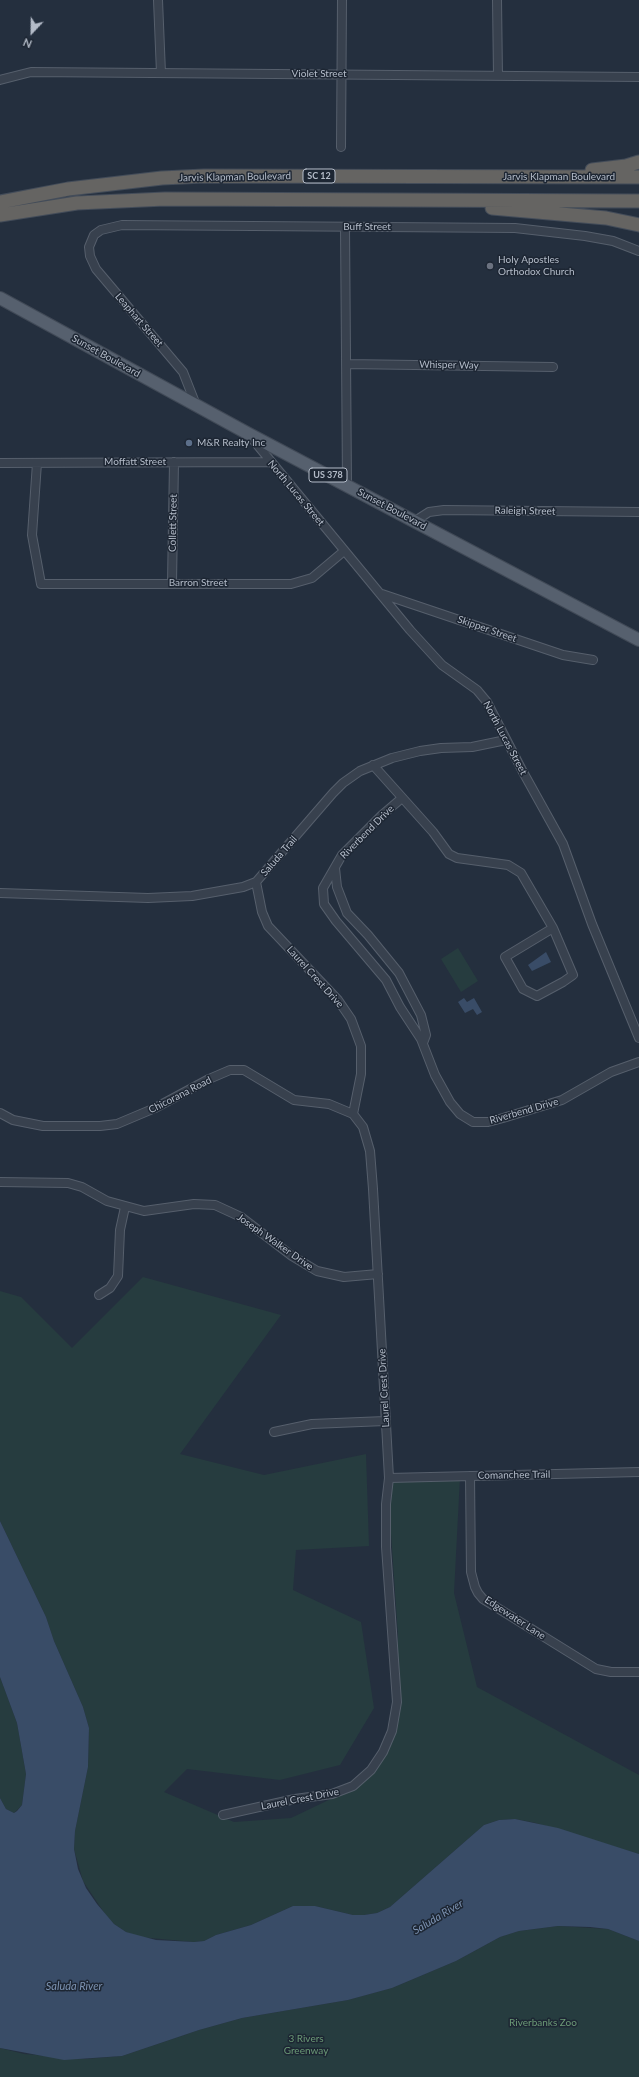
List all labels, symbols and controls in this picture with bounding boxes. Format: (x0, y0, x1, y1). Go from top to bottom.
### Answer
north arrow (12, 12, 52, 52)
text: N (21, 36, 34, 51)
street label: Violet Street (292, 68, 346, 80)
road number: SC 12 (303, 169, 335, 183)
street label: Jarvis Klapman Boulevard (179, 170, 291, 184)
street label: Jarvis Klapman Boulevard (503, 171, 615, 183)
street label: Buff Street (343, 221, 391, 233)
place label: Holy Apostles Orthodox Church (498, 254, 575, 278)
marker: Holy Apostles Orthodox Church (485, 261, 495, 271)
street label: Leaphart Street (112, 291, 166, 349)
street label: Sunset Boulevard (70, 332, 142, 380)
street label: Whisper Way (419, 358, 479, 372)
place label: M&R Realty Inc (197, 437, 265, 449)
marker: M&R Realty Inc (184, 438, 194, 448)
street label: Moffatt Street (104, 456, 166, 468)
street label: North Lucas Street (265, 458, 327, 528)
road number: US 378 (309, 468, 347, 482)
street label: Sunset Boulevard (355, 486, 429, 532)
street label: Collett Street (166, 494, 180, 552)
street label: Raleigh Street (494, 504, 556, 518)
street label: Barron Street (169, 577, 227, 589)
street label: Skipper Street (456, 613, 518, 645)
street label: North Lucas Street (480, 699, 530, 777)
street label: Riverbend Drive (338, 803, 396, 861)
street label: Saluda Trail (258, 833, 300, 879)
street label: Laurel Crest Drive (284, 944, 346, 1010)
street label: Chicorana Road (147, 1074, 213, 1116)
street label: Riverbend Drive (488, 1095, 560, 1127)
street label: Joseph Walker Drive (235, 1211, 315, 1273)
street label: Laurel Crest Drive (376, 1348, 392, 1428)
street label: Comanchee Trail (478, 1468, 550, 1482)
street label: Edgewater Lane (482, 1594, 548, 1642)
street label: Laurel Crest Drive (260, 1786, 340, 1812)
water label: Saluda River (410, 1897, 466, 1937)
water label: Saluda River (46, 1979, 102, 1993)
park label: Riverbanks Zoo (509, 2017, 577, 2029)
park label: 3 Rivers Greenway (284, 2033, 328, 2056)

